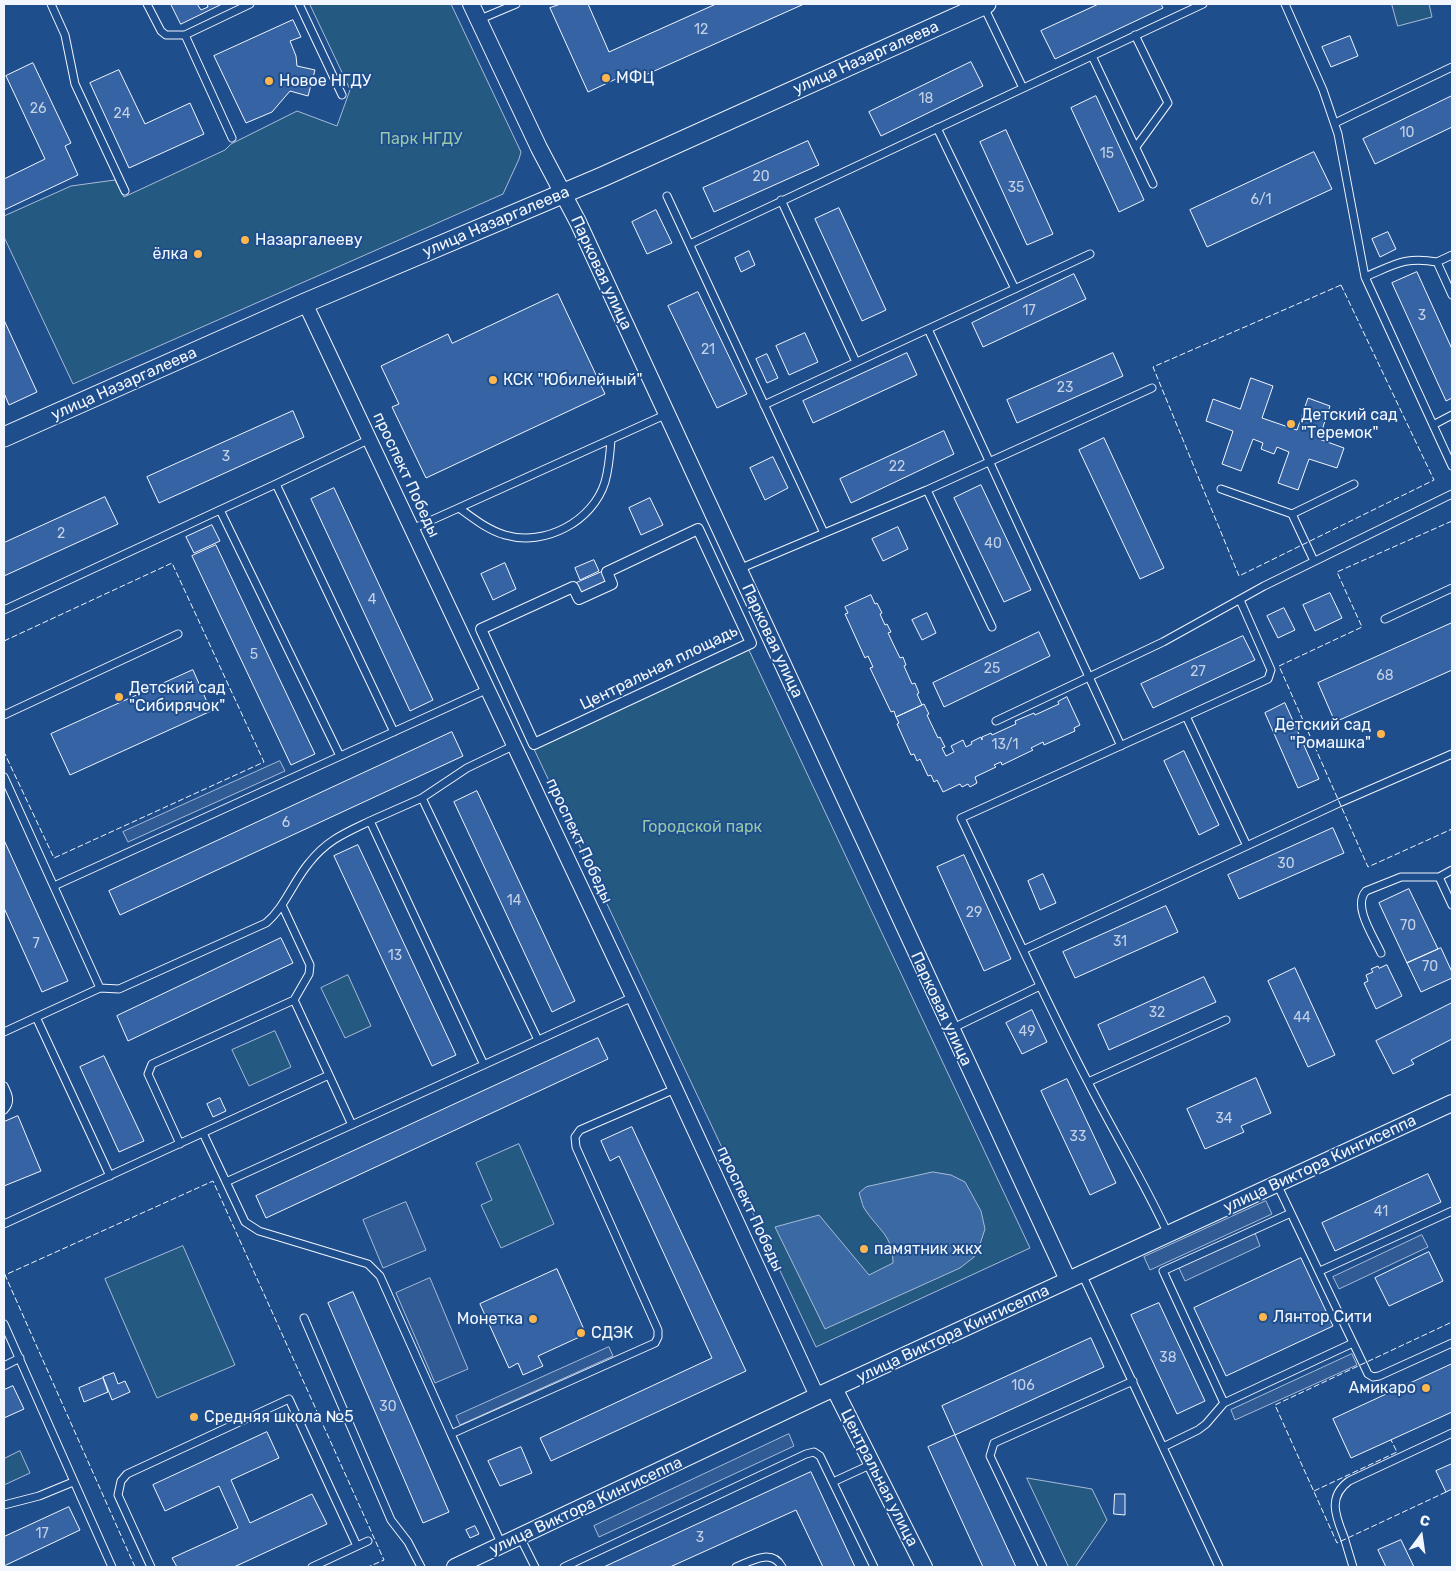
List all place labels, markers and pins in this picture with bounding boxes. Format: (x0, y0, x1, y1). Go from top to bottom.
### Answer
place label: МФЦ (616, 68, 654, 88)
place label: Новое НГДУ (279, 71, 371, 91)
marker: МФЦ (600, 72, 612, 84)
marker: Новое НГДУ (263, 75, 275, 87)
place label: Назаргалееву (255, 230, 362, 250)
marker: Назаргалееву (239, 234, 251, 246)
place label: ёлка (152, 244, 188, 264)
marker: ёлка (192, 248, 204, 260)
place label: КСК "Юбилейный" (503, 370, 642, 390)
marker: КСК "Юбилейный" (487, 374, 499, 386)
place label: Детский сад "Теремок" (1301, 405, 1398, 443)
marker: Детский сад "Теремок" (1285, 418, 1297, 430)
place label: Детский сад "Сибирячок" (129, 678, 226, 716)
marker: Детский сад "Сибирячок" (113, 691, 125, 703)
place label: Детский сад "Ромашка" (1274, 715, 1371, 753)
marker: Детский сад "Ромашка" (1375, 728, 1387, 740)
place label: памятник жкх (874, 1239, 982, 1259)
marker: памятник жкх (858, 1243, 870, 1255)
place label: Лянтор Сити (1273, 1307, 1372, 1327)
place label: Монетка (457, 1309, 523, 1329)
marker: Лянтор Сити (1257, 1311, 1269, 1323)
marker: Монетка (527, 1313, 539, 1325)
place label: СДЭК (591, 1323, 633, 1343)
marker: СДЭК (575, 1327, 587, 1339)
place label: Амикаро (1348, 1378, 1416, 1398)
marker: Амикаро (1420, 1382, 1432, 1394)
place label: Средняя школа №5 (204, 1407, 354, 1427)
marker: Средняя школа №5 (188, 1411, 200, 1423)

